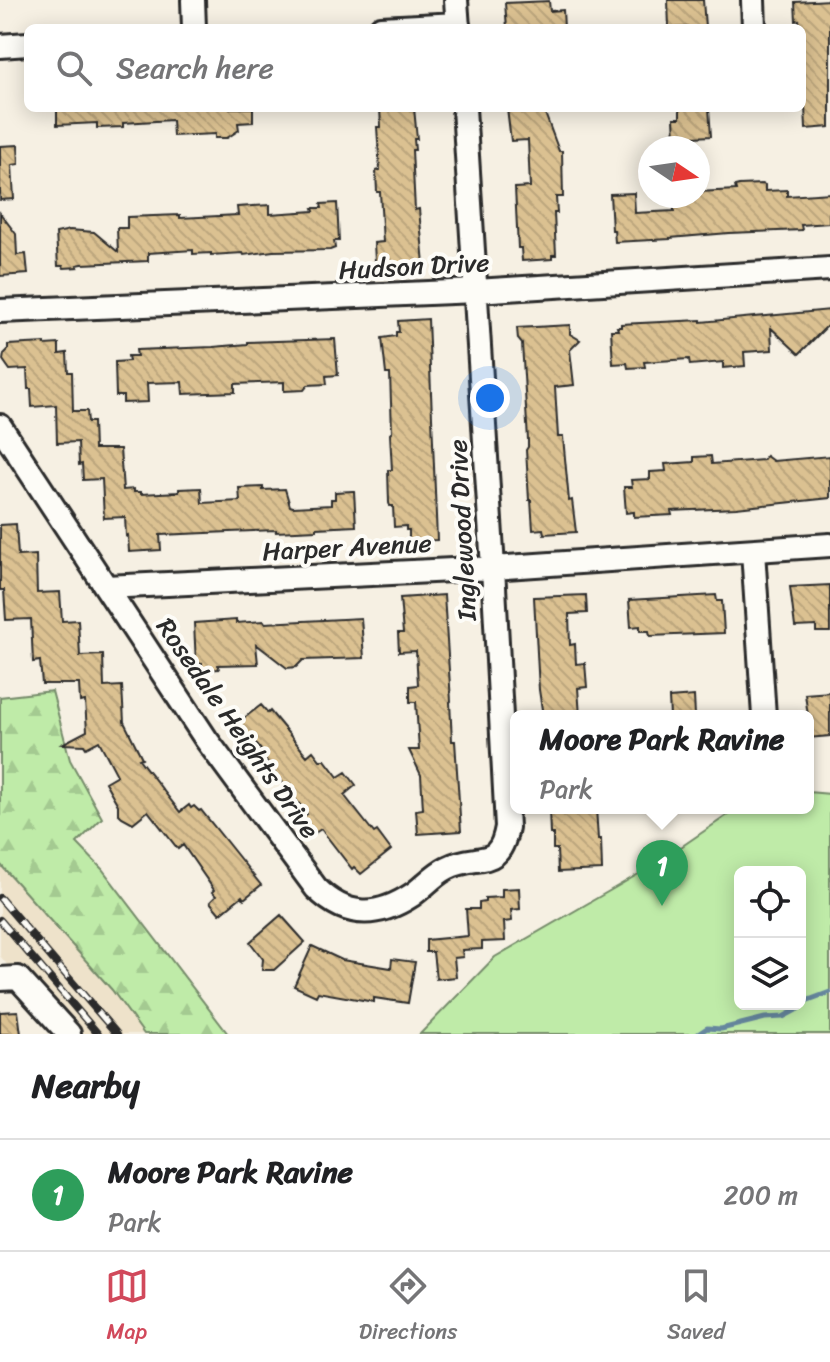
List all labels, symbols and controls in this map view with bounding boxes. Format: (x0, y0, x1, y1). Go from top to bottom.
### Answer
search box (24, 24, 806, 112)
text: Search here (116, 41, 274, 95)
icon: search (52, 46, 96, 90)
north arrow (638, 136, 710, 208)
street label: Hudson Drive (337, 239, 491, 293)
your location (470, 378, 510, 418)
street label: Inglewood Drive (434, 438, 490, 623)
street label: Harper Avenue (261, 520, 433, 574)
street label: Rosedale Heights Drive (144, 607, 332, 849)
popup (510, 710, 814, 814)
text: Moore Park Ravine (540, 712, 784, 766)
text: Park (540, 766, 593, 812)
pin: 1 (636, 840, 688, 906)
map controls (734, 866, 806, 1010)
button: locate (734, 866, 806, 938)
button: layers (734, 938, 806, 1010)
text: Nearby (32, 1056, 140, 1116)
text: Moore Park Ravine (108, 1145, 353, 1199)
text: 1 (52, 1172, 64, 1218)
text: 200 m (723, 1172, 798, 1218)
text: Park (108, 1199, 161, 1245)
tab: Map (105, 1264, 149, 1351)
tab: Directions (359, 1264, 457, 1351)
tab: Saved (667, 1264, 725, 1351)

